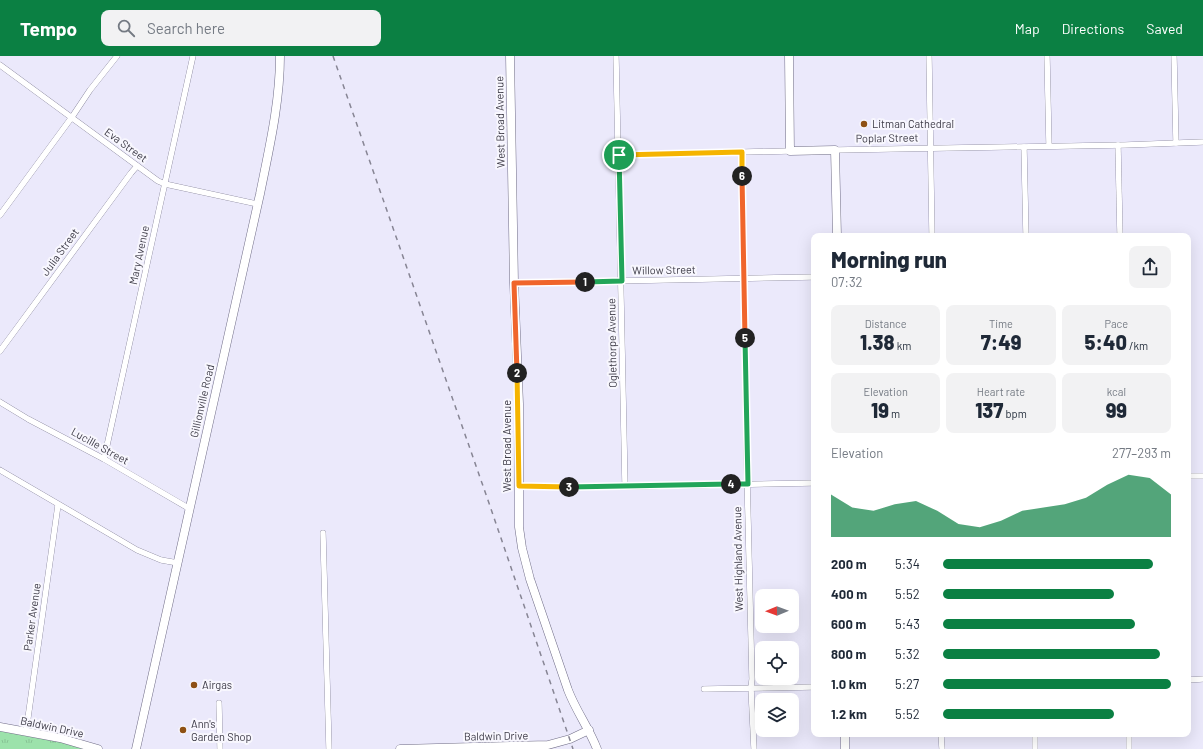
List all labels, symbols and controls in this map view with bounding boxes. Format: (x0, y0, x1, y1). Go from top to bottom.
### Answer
search box (101, 10, 381, 46)
text: Tempo (20, 17, 77, 40)
icon: search (115, 17, 137, 39)
text: Search here (147, 19, 225, 37)
text: Map (1015, 20, 1040, 37)
text: Directions (1062, 20, 1124, 37)
text: Saved (1146, 20, 1183, 37)
street label: West Broad Avenue (492, 76, 507, 168)
place label: Litman Cathedral (872, 117, 954, 130)
marker: Litman Cathedral (859, 119, 869, 129)
street label: Eva Street (102, 125, 150, 164)
street label: Poplar Street (855, 130, 918, 145)
pin (602, 138, 636, 172)
icon: arrive (608, 144, 630, 166)
pin: 6 (732, 166, 752, 186)
text: 6 (739, 169, 745, 182)
street label: Mary Avenue (126, 224, 151, 286)
street label: Julia Street (38, 225, 81, 278)
text: Morning run (831, 246, 947, 272)
button: share (1129, 246, 1171, 288)
street label: Willow Street (632, 262, 696, 277)
pin: 1 (575, 272, 595, 292)
text: 07:32 (831, 274, 863, 290)
text: 1 (583, 275, 587, 288)
street label: Oglethorpe Avenue (604, 298, 619, 388)
text: Distance (865, 317, 907, 330)
text: Time (989, 317, 1013, 330)
text: Pace (1105, 317, 1128, 330)
pin: 5 (735, 328, 755, 348)
text: 1.38 (860, 330, 894, 354)
text: 7:49 (981, 330, 1021, 354)
text: 5:40 (1085, 330, 1127, 354)
text: 5 (742, 331, 748, 344)
text: km (894, 339, 911, 352)
text: /km (1127, 339, 1148, 352)
street label: Gillionville Road (187, 363, 216, 439)
pin: 2 (507, 363, 527, 383)
text: 2 (514, 366, 520, 379)
text: Elevation (864, 385, 908, 398)
text: Heart rate (977, 385, 1025, 398)
text: kcal (1107, 385, 1126, 398)
text: 19 (871, 398, 889, 422)
text: 137 (975, 398, 1003, 422)
text: 99 (1106, 398, 1127, 422)
street label: West Broad Avenue (500, 400, 513, 492)
text: m (889, 407, 900, 420)
text: bpm (1003, 407, 1027, 420)
street label: Lucille Street (69, 424, 131, 467)
text: Elevation (831, 445, 883, 461)
text: 277–293 m (1112, 445, 1171, 461)
pin: 4 (721, 474, 741, 494)
pin: 3 (559, 477, 579, 497)
text: 4 (728, 477, 734, 490)
text: 3 (566, 480, 572, 493)
street label: West Highland Avenue (730, 506, 745, 612)
text: 200 m (831, 556, 867, 572)
text: 5:34 (895, 556, 920, 572)
street label: Parker Avenue (20, 582, 43, 652)
text: 400 m (831, 586, 867, 602)
text: 5:52 (895, 586, 920, 602)
north arrow (755, 589, 799, 633)
map controls (755, 589, 799, 737)
text: 600 m (831, 616, 866, 632)
text: 5:43 (895, 616, 920, 632)
button: locate (755, 641, 799, 685)
text: 800 m (831, 646, 866, 662)
text: 5:32 (895, 646, 920, 662)
text: 1.0 km (831, 676, 867, 692)
text: 5:27 (895, 676, 919, 692)
place label: Airgas (202, 678, 232, 691)
marker: Airgas (189, 680, 199, 690)
button: layers (755, 693, 799, 737)
text: 1.2 km (831, 706, 867, 722)
text: 5:52 (895, 706, 920, 722)
street label: Baldwin Drive (19, 713, 85, 740)
place label: Ann's Garden Shop (191, 717, 252, 743)
marker: Ann's Garden Shop (178, 725, 188, 735)
street label: Baldwin Drive (464, 728, 528, 743)

